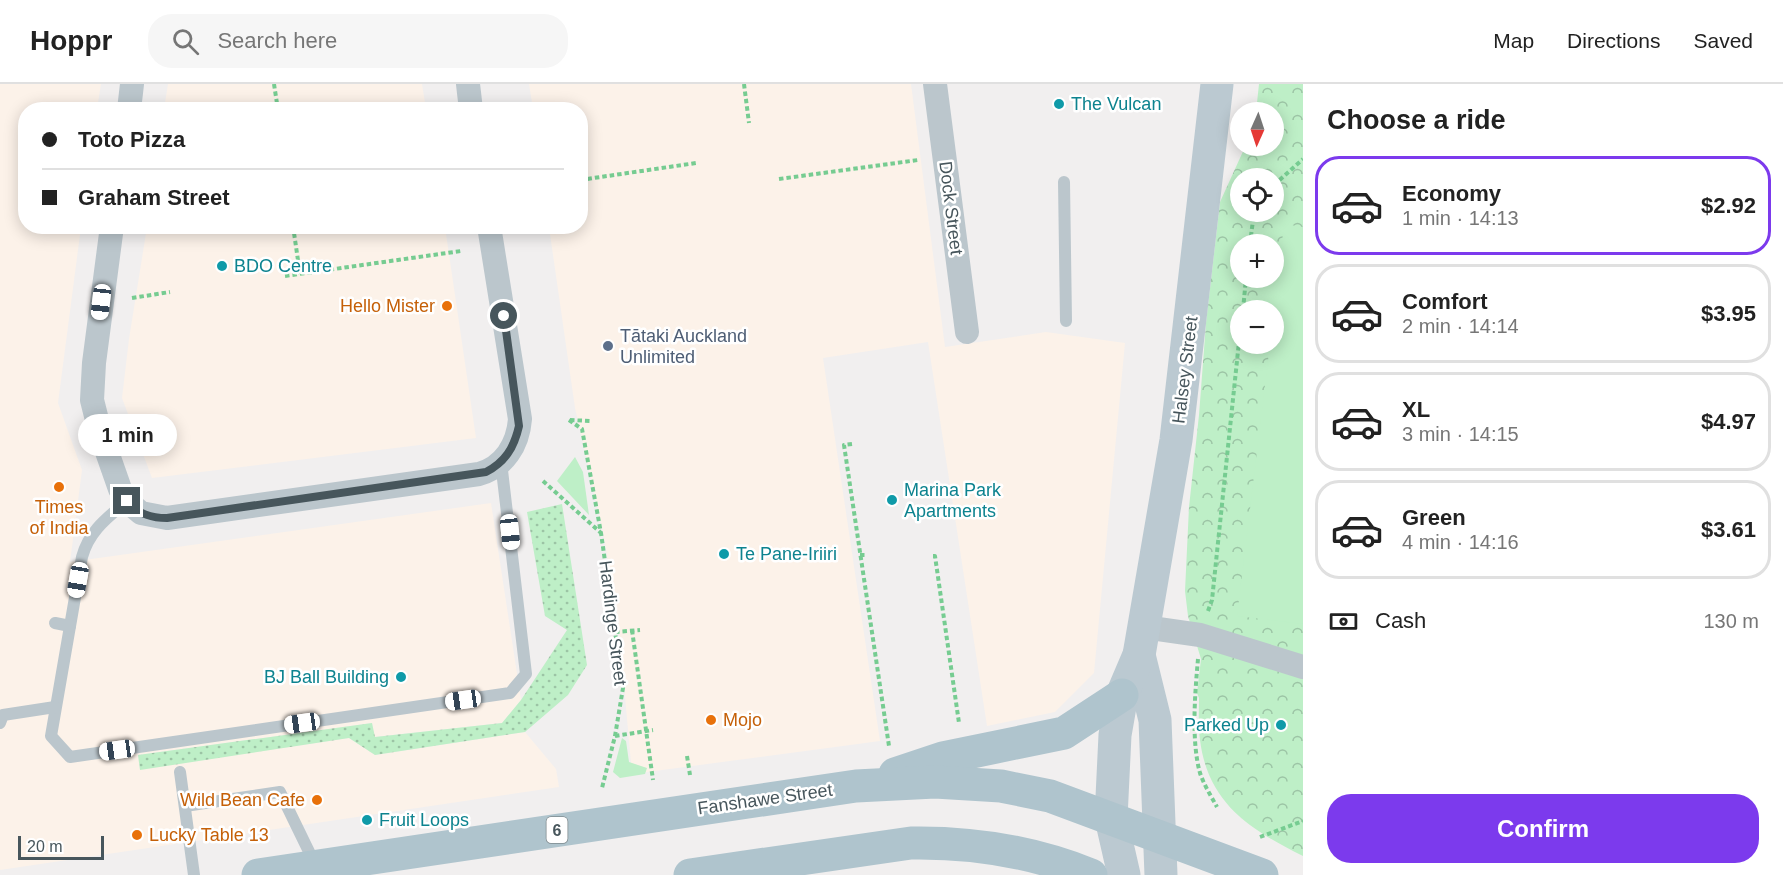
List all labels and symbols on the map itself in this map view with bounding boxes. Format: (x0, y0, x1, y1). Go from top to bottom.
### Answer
place label: The Vulcan (1071, 94, 1161, 114)
marker: The Vulcan (1052, 97, 1066, 111)
north arrow (1230, 102, 1284, 156)
street label: Dock Street (935, 160, 967, 256)
place label: BDO Centre (234, 256, 332, 276)
marker: BDO Centre (215, 259, 229, 273)
car (90, 283, 112, 321)
place label: Hello Mister (340, 296, 435, 316)
marker: Hello Mister (440, 299, 454, 313)
route start (490, 302, 517, 329)
street label: Halsey Street (1168, 315, 1202, 425)
place label: Tātaki Auckland Unlimited (620, 326, 747, 367)
marker: Tātaki Auckland Unlimited (601, 339, 615, 353)
callout: 1 min (78, 414, 176, 456)
marker: Times of India (52, 480, 66, 494)
place label: Marina Park Apartments (904, 480, 1002, 521)
route end (113, 487, 140, 514)
marker: Marina Park Apartments (885, 493, 899, 507)
place label: Times of India (29, 497, 90, 538)
car (499, 513, 521, 551)
place label: Te Pane-Iriiri (736, 544, 837, 564)
marker: Te Pane-Iriiri (717, 547, 731, 561)
street label: Hardinge Street (595, 559, 631, 687)
car (66, 561, 90, 599)
place label: BJ Ball Building (264, 667, 389, 687)
marker: BJ Ball Building (394, 670, 408, 684)
car (444, 689, 482, 711)
place label: Mojo (723, 710, 762, 730)
car (283, 712, 321, 734)
marker: Mojo (704, 713, 718, 727)
place label: Parked Up (1184, 715, 1269, 735)
marker: Parked Up (1274, 718, 1288, 732)
car (98, 739, 136, 761)
street label: Fanshawe Street (696, 780, 834, 818)
place label: Wild Bean Cafe (180, 790, 305, 810)
marker: Wild Bean Cafe (310, 793, 324, 807)
place label: Fruit Loops (379, 810, 469, 830)
marker: Fruit Loops (360, 813, 374, 827)
road number: 6 (546, 817, 568, 843)
place label: Lucky Table 13 (149, 825, 269, 845)
marker: Lucky Table 13 (130, 828, 144, 842)
scale bar (18, 833, 104, 860)

